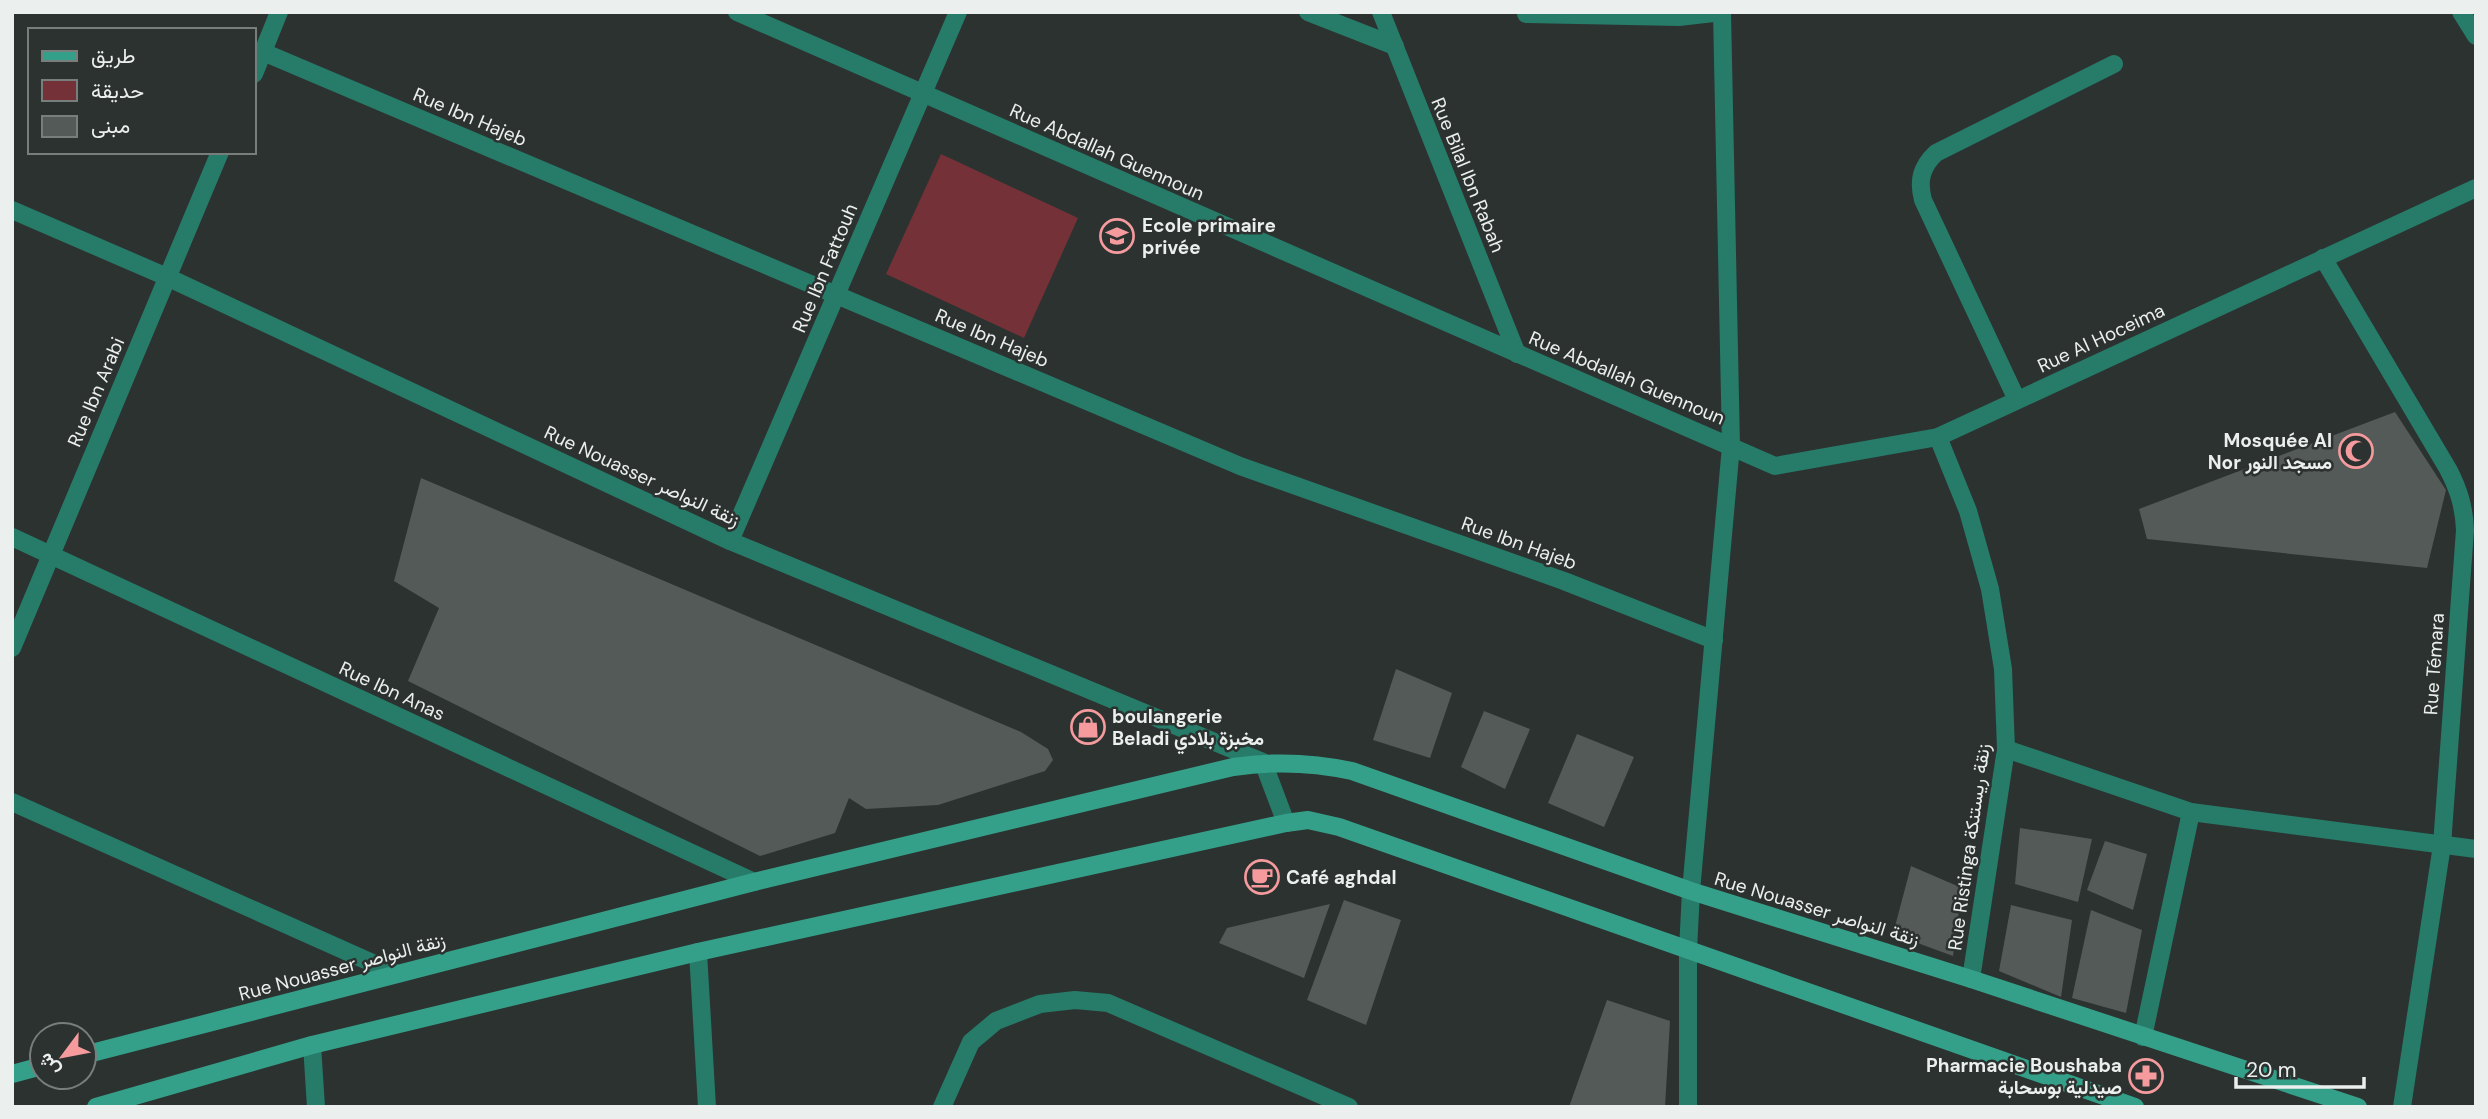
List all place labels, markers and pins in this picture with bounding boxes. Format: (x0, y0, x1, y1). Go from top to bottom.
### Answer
place label: Ecole primaire privée (1142, 213, 1276, 260)
school or university icon: Ecole primaire privée (1098, 217, 1136, 255)
place label: Mosquée Al Nor مسجد النور (2208, 428, 2332, 475)
mosque icon: Mosquée Al Nor مسجد النور (2337, 432, 2375, 470)
place label: boulangerie Beladi مخبزة بلادي (1112, 704, 1264, 755)
shop icon: boulangerie Beladi مخبزة بلادي (1069, 708, 1107, 746)
cafe icon: Café aghdal (1243, 858, 1281, 896)
place label: Café aghdal (1286, 865, 1397, 890)
place label: Pharmacie Boushaba صيدلية بوسحابة (1926, 1053, 2122, 1100)
pharmacy icon: Pharmacie Boushaba صيدلية بوسحابة (2127, 1057, 2165, 1095)

